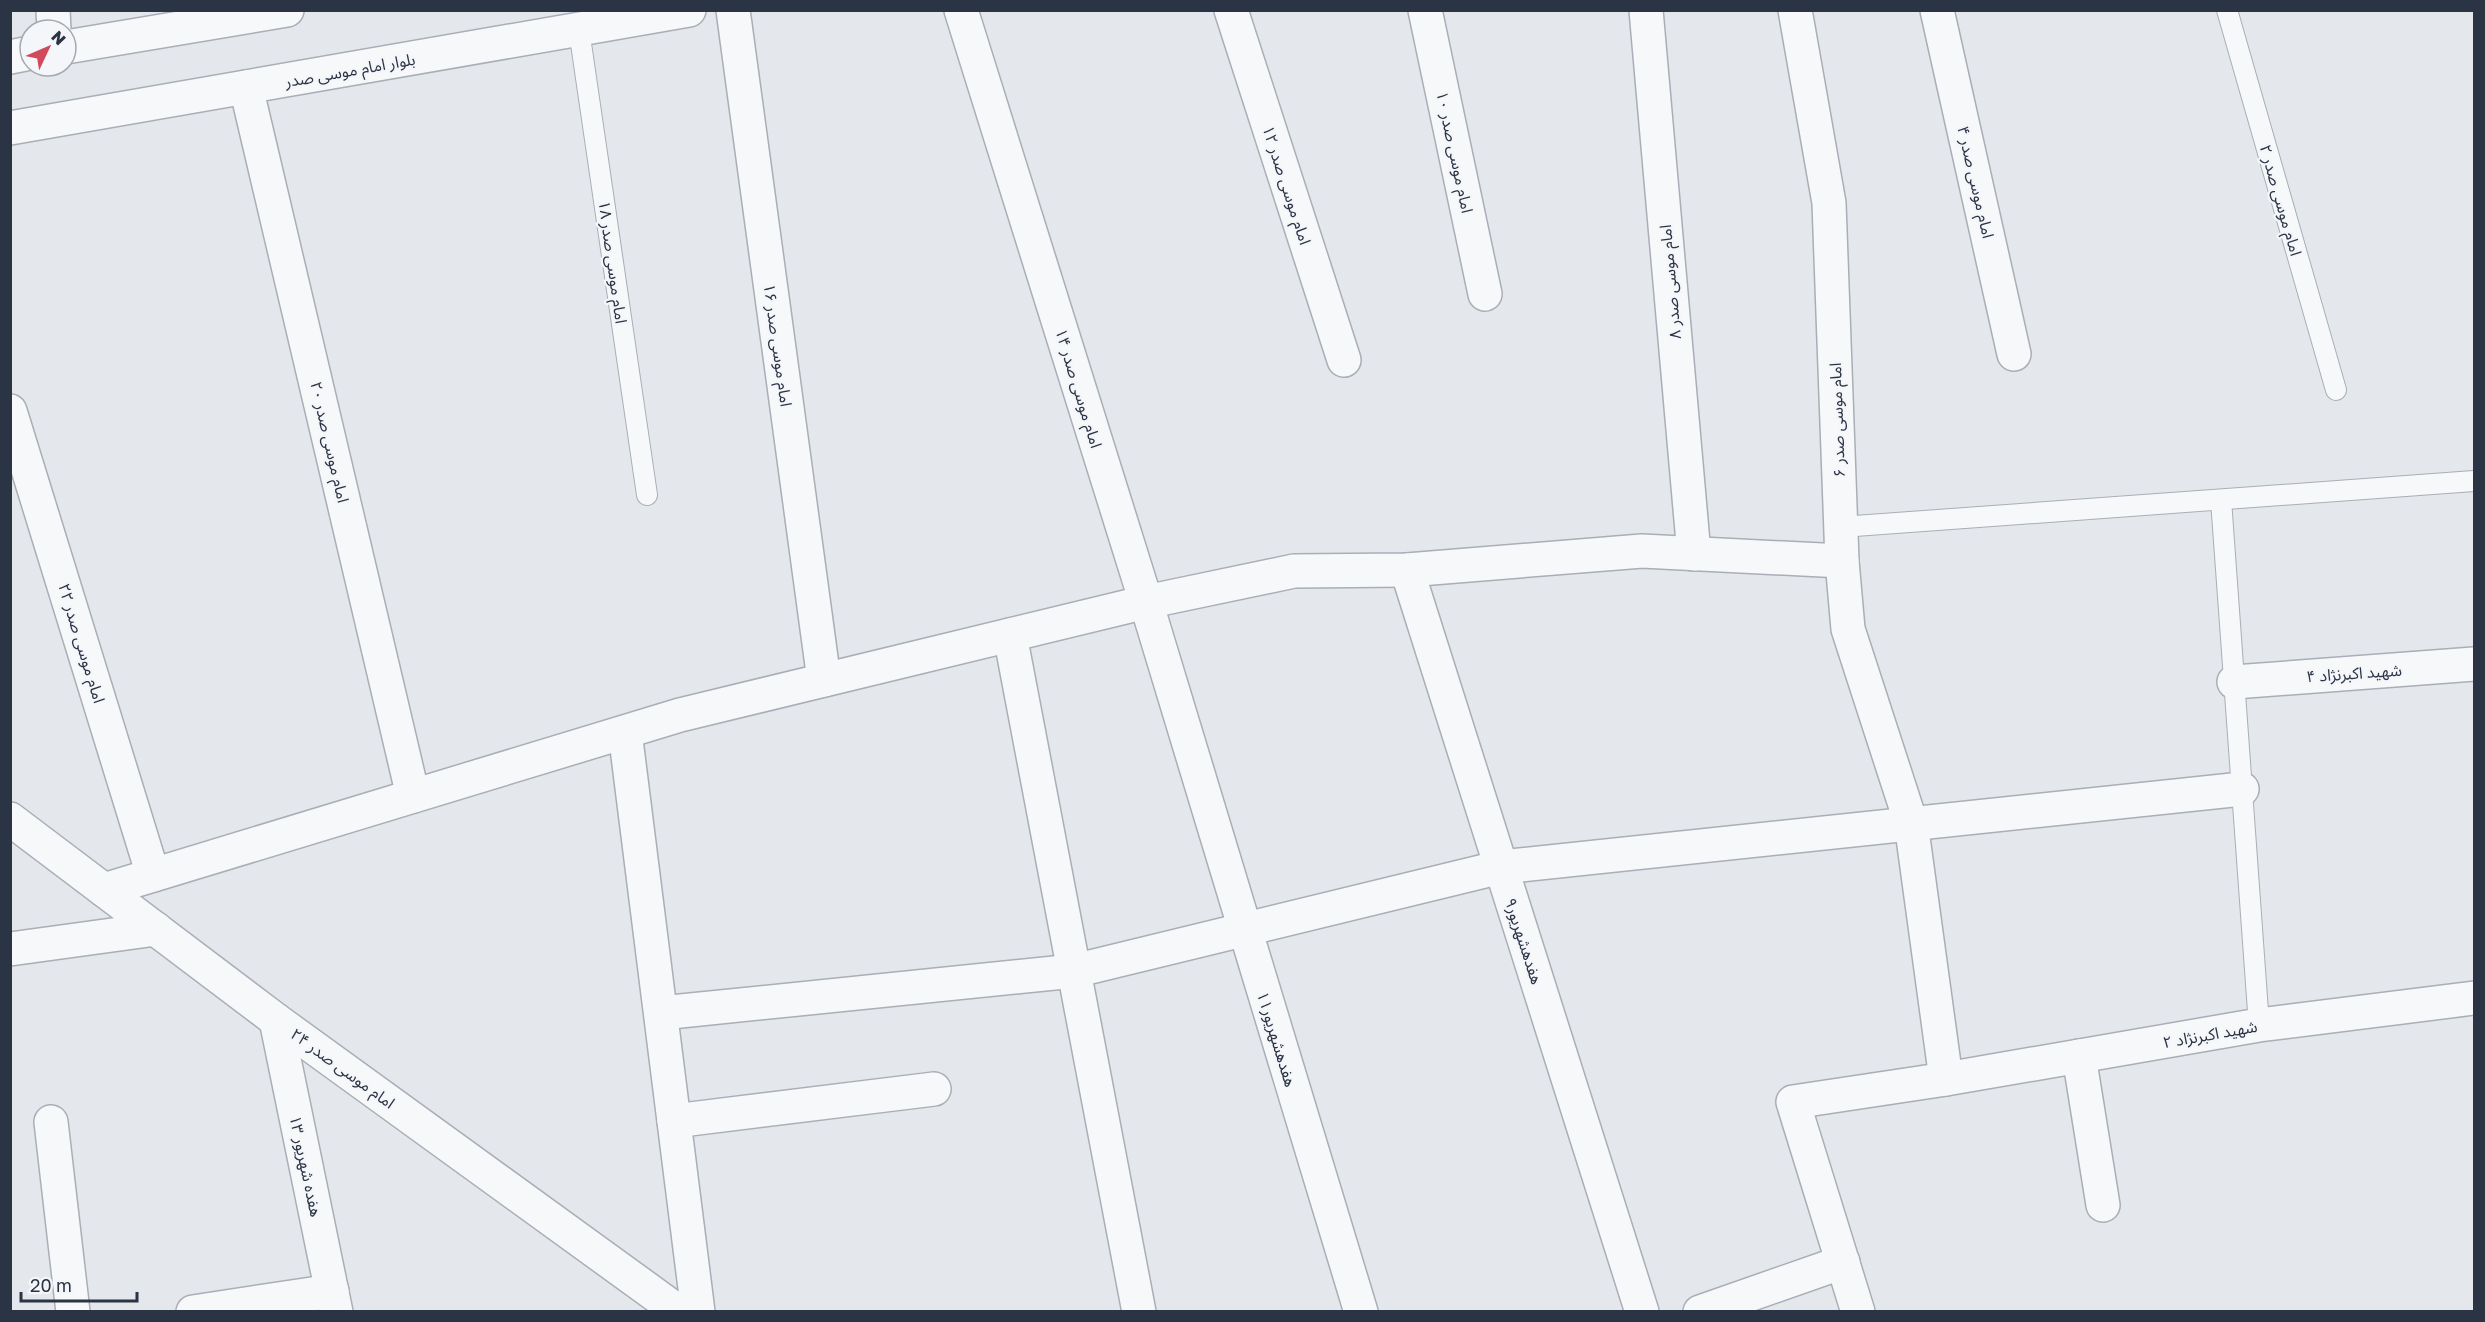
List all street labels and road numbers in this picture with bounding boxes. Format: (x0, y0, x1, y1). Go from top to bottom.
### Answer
street label: بلوار امام موسی صدر (282, 49, 417, 94)
street label: امام موسی صدر ۱۰ (1429, 89, 1478, 215)
street label: امام موسی صدر ۱۲ (1255, 123, 1316, 248)
street label: امام موسی صدر ۴ (1950, 124, 1999, 241)
street label: امام موسی صدر ۲ (2253, 142, 2306, 259)
street label: امام موسی صدر ۱۸ (591, 199, 632, 325)
street label: امام موسی صدر ۸ (1655, 224, 1688, 340)
street label: امام موسی صدر ۱۶ (756, 282, 797, 408)
street label: امام موسی صدر ۱۴ (1048, 326, 1107, 451)
street label: امام موسی صدر ۶ (1825, 362, 1852, 478)
street label: امام موسی صدر ۲۰ (303, 379, 354, 505)
street label: امام موسی صدر ۲۲ (51, 581, 110, 706)
street label: شهید اکبرنژاد ۴ (2306, 660, 2402, 686)
street label: هفدهشهریور۹ (1501, 895, 1547, 987)
street label: هفدهشهریور۱۱ (1253, 989, 1301, 1089)
street label: شهید اکبرنژاد ۲ (2161, 1016, 2259, 1052)
street label: امام موسی صدر ۲۴ (285, 1023, 399, 1115)
street label: هفده شهریور ۱۳ (285, 1113, 327, 1219)

